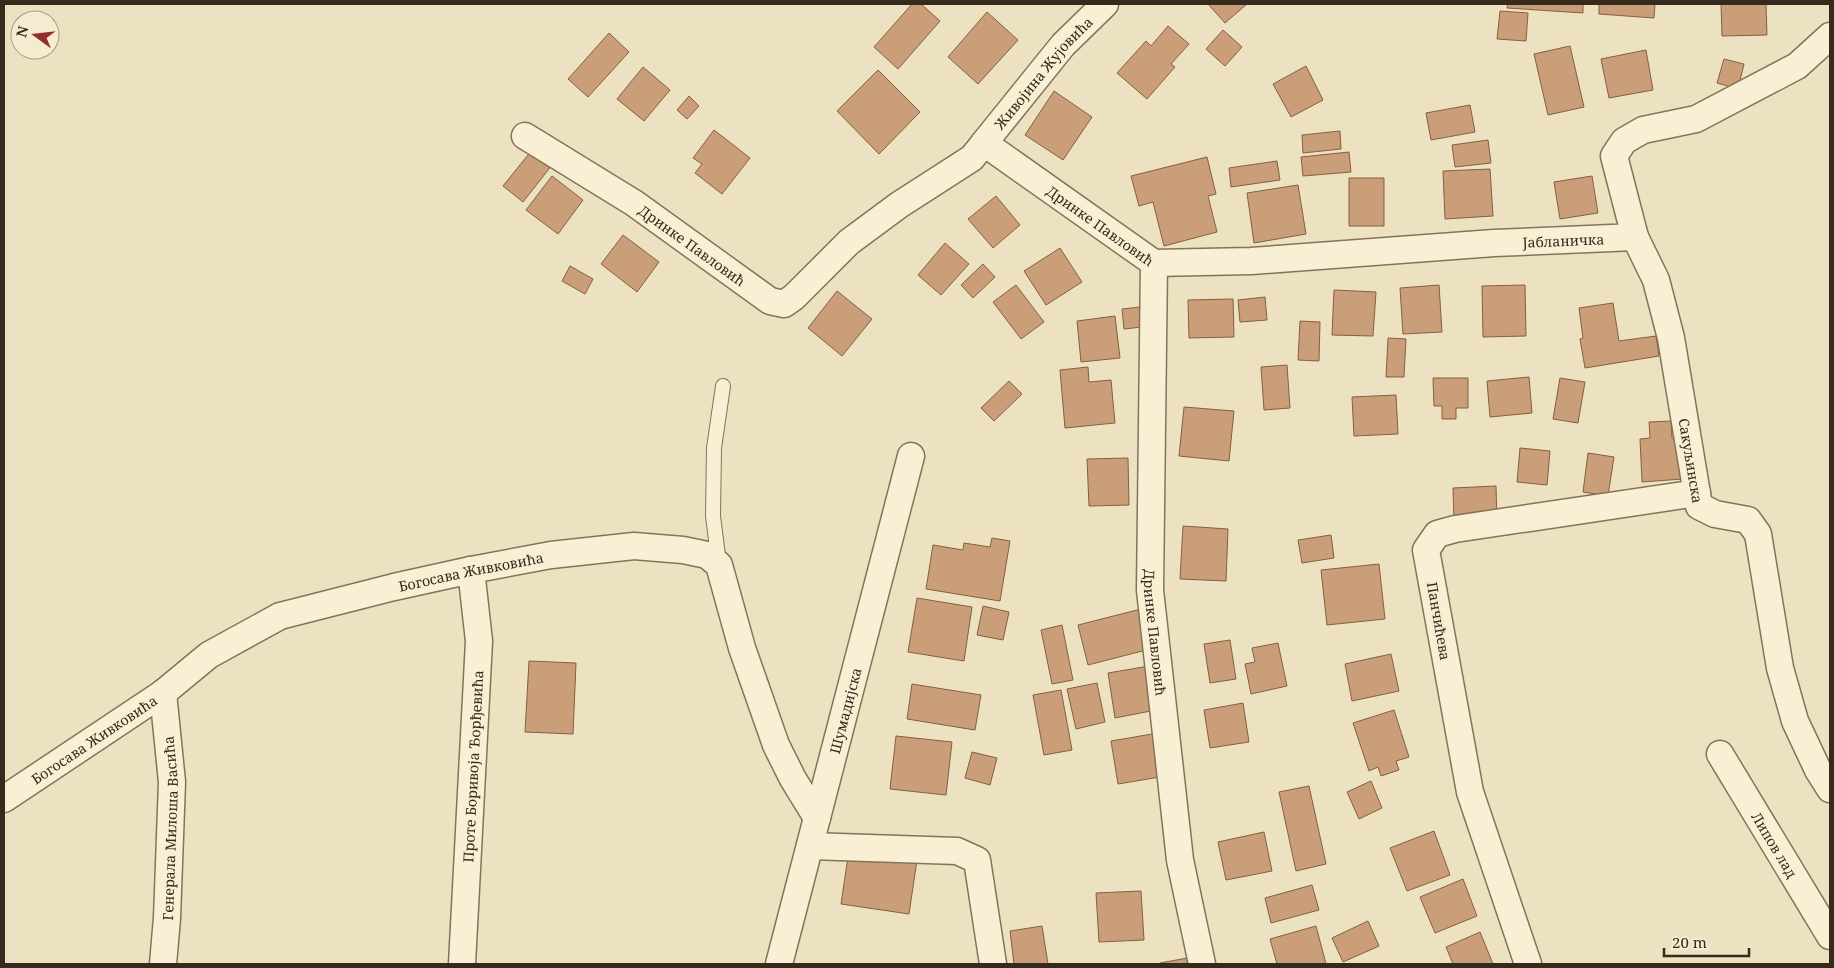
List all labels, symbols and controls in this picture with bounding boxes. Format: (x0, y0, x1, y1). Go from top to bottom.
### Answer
north arrow (10, 10, 60, 60)
street label: Живојина Жујовића (989, 12, 1097, 134)
text: N (11, 24, 33, 39)
street label: Дринке Павловић (1043, 181, 1158, 270)
street label: Дринке Павловић (635, 200, 750, 290)
street label: Јабланичка (1521, 229, 1605, 251)
street label: Сакуљинска (1675, 417, 1708, 505)
street label: Богосава Живковића (397, 547, 545, 595)
street label: Дринке Павловић (1140, 569, 1171, 697)
street label: Панчићева (1423, 580, 1455, 662)
street label: Шумадијска (825, 665, 865, 756)
street label: Проте Боривоја Ђорђевића (458, 670, 487, 863)
street label: Богосава Живковића (27, 690, 161, 788)
street label: Генерала Милоша Васића (157, 735, 182, 921)
street label: Липов лад (1748, 808, 1802, 881)
scale bar (1664, 926, 1749, 958)
text: 20 m (1672, 932, 1707, 952)

